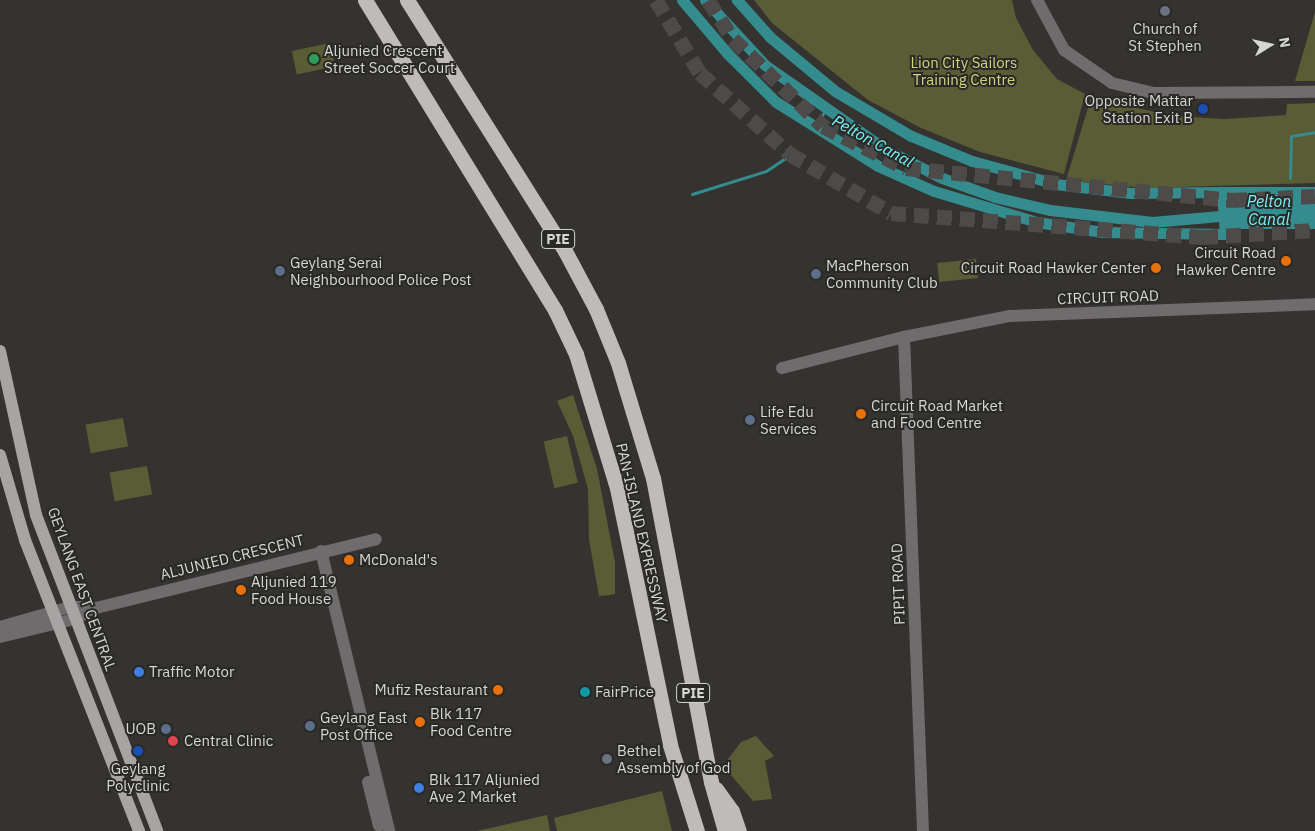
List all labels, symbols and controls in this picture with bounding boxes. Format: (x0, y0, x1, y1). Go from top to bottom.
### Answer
marker: Church of St Stephen (1159, 5, 1171, 17)
place label: Church of St Stephen (1128, 19, 1202, 54)
north arrow (1245, 20, 1295, 70)
text: N (1275, 36, 1295, 49)
place label: Aljunied Crescent Street Soccer Court (324, 41, 455, 76)
marker: Aljunied Crescent Street Soccer Court (308, 53, 320, 65)
park label: Lion City Sailors Training Centre (911, 53, 1017, 88)
place label: Opposite Mattar Station Exit B (1084, 91, 1193, 126)
marker: Opposite Mattar Station Exit B (1197, 103, 1209, 115)
water label: Pelton Canal (829, 111, 917, 171)
water label: Pelton Canal (1247, 191, 1291, 229)
road number: PIE (540, 228, 576, 250)
place label: Circuit Road Hawker Centre (1176, 243, 1276, 278)
place label: Geylang Serai Neighbourhood Police Post (290, 253, 472, 288)
marker: Circuit Road Hawker Centre (1280, 255, 1292, 267)
place label: MacPherson Community Club (826, 256, 938, 291)
place label: Circuit Road Hawker Center (961, 259, 1146, 277)
marker: Circuit Road Hawker Center (1150, 262, 1162, 274)
marker: Geylang Serai Neighbourhood Police Post (274, 265, 286, 277)
marker: MacPherson Community Club (810, 268, 822, 280)
street label: CIRCUIT ROAD (1057, 286, 1159, 308)
place label: Circuit Road Market and Food Centre (871, 396, 1003, 431)
place label: Life Edu Services (760, 402, 817, 437)
marker: Circuit Road Market and Food Centre (855, 408, 867, 420)
marker: Life Edu Services (744, 414, 756, 426)
street label: PAN-ISLAND EXPRESSWAY (613, 441, 671, 625)
street label: GEYLANG EAST CENTRAL (44, 505, 120, 673)
street label: ALJUNIED CRESCENT (158, 530, 306, 584)
street label: PIPIT ROAD (888, 543, 908, 625)
place label: McDonald's (359, 551, 437, 569)
marker: McDonald's (343, 554, 355, 566)
place label: Aljunied 119 Food House (251, 572, 337, 607)
marker: Aljunied 119 Food House (235, 584, 247, 596)
place label: Traffic Motor (149, 663, 234, 681)
marker: Traffic Motor (133, 666, 145, 678)
place label: Mufiz Restaurant (374, 681, 488, 699)
road number: PIE (676, 681, 710, 704)
place label: FairPrice (595, 683, 654, 701)
marker: Mufiz Restaurant (492, 684, 504, 696)
marker: FairPrice (579, 686, 591, 698)
place label: Blk 117 Food Centre (430, 704, 512, 739)
place label: Geylang East Post Office (320, 708, 407, 743)
marker: Blk 117 Food Centre (414, 716, 426, 728)
place label: UOB (125, 720, 156, 738)
marker: Geylang East Post Office (304, 720, 316, 732)
marker: UOB (160, 723, 172, 735)
place label: Central Clinic (184, 732, 273, 750)
marker: Central Clinic (166, 734, 180, 748)
place label: Bethel Assembly of God (617, 741, 730, 776)
marker: Geylang Polyclinic (132, 745, 144, 757)
marker: Bethel Assembly of God (601, 753, 613, 765)
place label: Geylang Polyclinic (106, 759, 170, 794)
place label: Blk 117 Aljunied Ave 2 Market (429, 770, 540, 805)
marker: Blk 117 Aljunied Ave 2 Market (413, 782, 425, 794)

